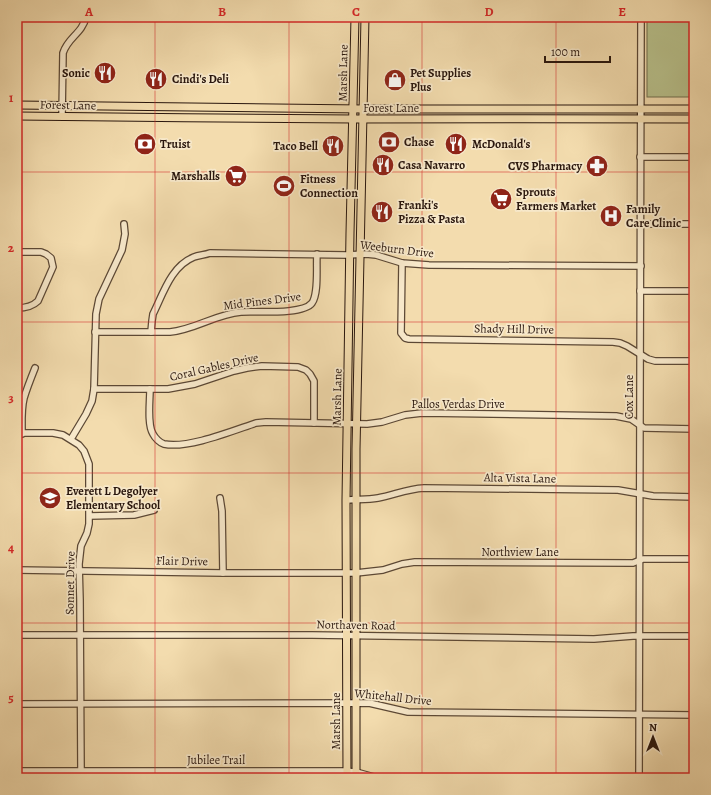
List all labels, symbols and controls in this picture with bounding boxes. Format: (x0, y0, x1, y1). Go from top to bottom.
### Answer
text: A (84, 3, 94, 20)
text: B (218, 3, 226, 20)
text: C (352, 3, 360, 20)
text: D (484, 3, 494, 20)
text: E (618, 3, 626, 20)
scale bar (545, 38, 610, 64)
street label: Marsh Lane (334, 44, 352, 102)
text: 100 m (551, 44, 580, 60)
restaurant icon: Sonic (92, 60, 118, 86)
place label: Sonic (62, 65, 90, 81)
place label: Pet Supplies Plus (410, 65, 471, 95)
restaurant icon: Cindi's Deli (143, 66, 169, 92)
shop icon: Pet Supplies Plus (382, 67, 408, 93)
place label: Cindi's Deli (172, 71, 229, 87)
text: 1 (9, 89, 14, 106)
street label: Forest Lane (40, 97, 96, 113)
street label: Forest Lane (363, 100, 419, 116)
bank icon: Chase (376, 129, 402, 155)
bank icon: Truist (132, 131, 158, 157)
restaurant icon: McDonald's (443, 131, 469, 157)
restaurant icon: Taco Bell (320, 133, 346, 159)
place label: Chase (404, 134, 435, 150)
place label: Truist (160, 136, 191, 152)
place label: McDonald's (472, 136, 530, 152)
place label: Taco Bell (273, 138, 319, 154)
restaurant icon: Casa Navarro (370, 152, 396, 178)
pharmacy icon: CVS Pharmacy (584, 153, 610, 179)
place label: Casa Navarro (398, 157, 465, 173)
place label: CVS Pharmacy (508, 158, 582, 174)
supermarket icon: Marshalls (223, 163, 249, 189)
place label: Marshalls (171, 168, 220, 184)
place label: Fitness Connection (300, 171, 358, 201)
sports icon: Fitness Connection (271, 173, 297, 199)
place label: Sprouts Farmers Market (516, 184, 596, 214)
supermarket icon: Sprouts Farmers Market (488, 186, 514, 212)
place label: Franki's Pizza & Pasta (398, 197, 465, 227)
restaurant icon: Franki's Pizza & Pasta (369, 199, 395, 225)
place label: Family Care Clinic (626, 201, 681, 231)
hospital icon: Family Care Clinic (598, 203, 624, 229)
street label: Weeburn Drive (358, 236, 435, 261)
text: 2 (8, 239, 15, 256)
street label: Mid Pines Drive (222, 288, 302, 314)
street label: Shady Hill Drive (474, 320, 554, 338)
street label: Coral Gables Drive (168, 349, 260, 385)
street label: Marsh Lane (328, 368, 346, 426)
street label: Cox Lane (621, 375, 637, 419)
text: 3 (8, 389, 14, 406)
street label: Pallos Verdas Drive (411, 396, 505, 412)
street label: Alta Vista Lane (483, 469, 556, 487)
place label: Everett L Degolyer Elementary School (66, 483, 161, 513)
school or university icon: Everett L Degolyer Elementary School (37, 485, 63, 511)
text: 4 (8, 539, 14, 556)
street label: Northview Lane (481, 544, 559, 560)
street label: Sonnet Drive (61, 551, 79, 615)
street label: Flair Drive (156, 553, 208, 569)
street label: Northaven Road (316, 616, 396, 634)
street label: Whitehall Drive (353, 685, 432, 709)
text: 5 (8, 689, 14, 706)
street label: Marsh Lane (328, 692, 344, 750)
north arrow (633, 717, 673, 757)
text: N (649, 720, 657, 735)
street label: Jubilee Trail (187, 752, 245, 768)

